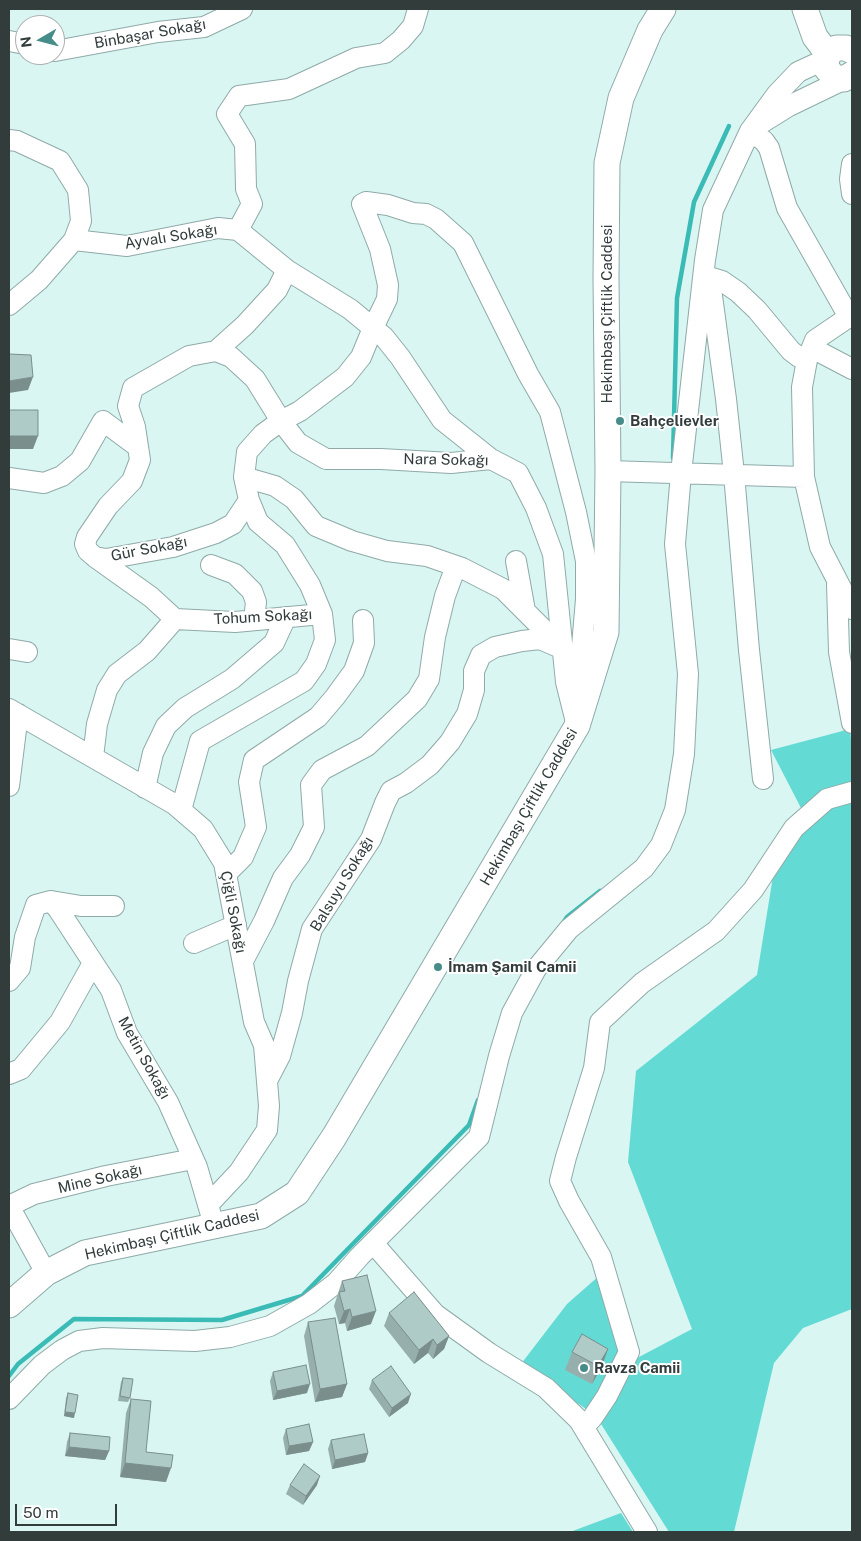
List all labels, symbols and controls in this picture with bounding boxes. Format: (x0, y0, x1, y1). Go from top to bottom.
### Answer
north arrow (15, 15, 65, 65)
street label: Binbaşar Sokağı (93, 15, 207, 53)
text: N (17, 35, 35, 48)
street label: Ayvalı Sokağı (123, 221, 219, 253)
street label: Hekimbaşı Çiftlik Caddesi (598, 225, 616, 403)
place label: Bahçelievler (630, 412, 719, 430)
marker: Bahçelievler (614, 415, 626, 427)
street label: Nara Sokağı (403, 450, 489, 470)
street label: Gür Sokağı (109, 533, 189, 565)
street label: Tohum Sokağı (213, 605, 313, 629)
street label: Hekimbaşı Çiftlik Caddesi (476, 725, 582, 889)
street label: Balsuyu Sokağı (307, 833, 377, 935)
street label: Çiğli Sokağı (216, 869, 250, 955)
place label: İmam Şamil Camii (448, 958, 576, 976)
marker: İmam Şamil Camii (432, 961, 444, 973)
street label: Metin Sokağı (114, 1014, 174, 1102)
street label: Mine Sokağı (56, 1161, 144, 1197)
street label: Hekimbaşı Çiftlik Caddesi (83, 1206, 261, 1264)
place label: Ravza Camii (594, 1359, 680, 1377)
marker: Ravza Camii (578, 1362, 590, 1374)
scale bar (18, 1494, 120, 1526)
text: 50 m (23, 1504, 58, 1521)

